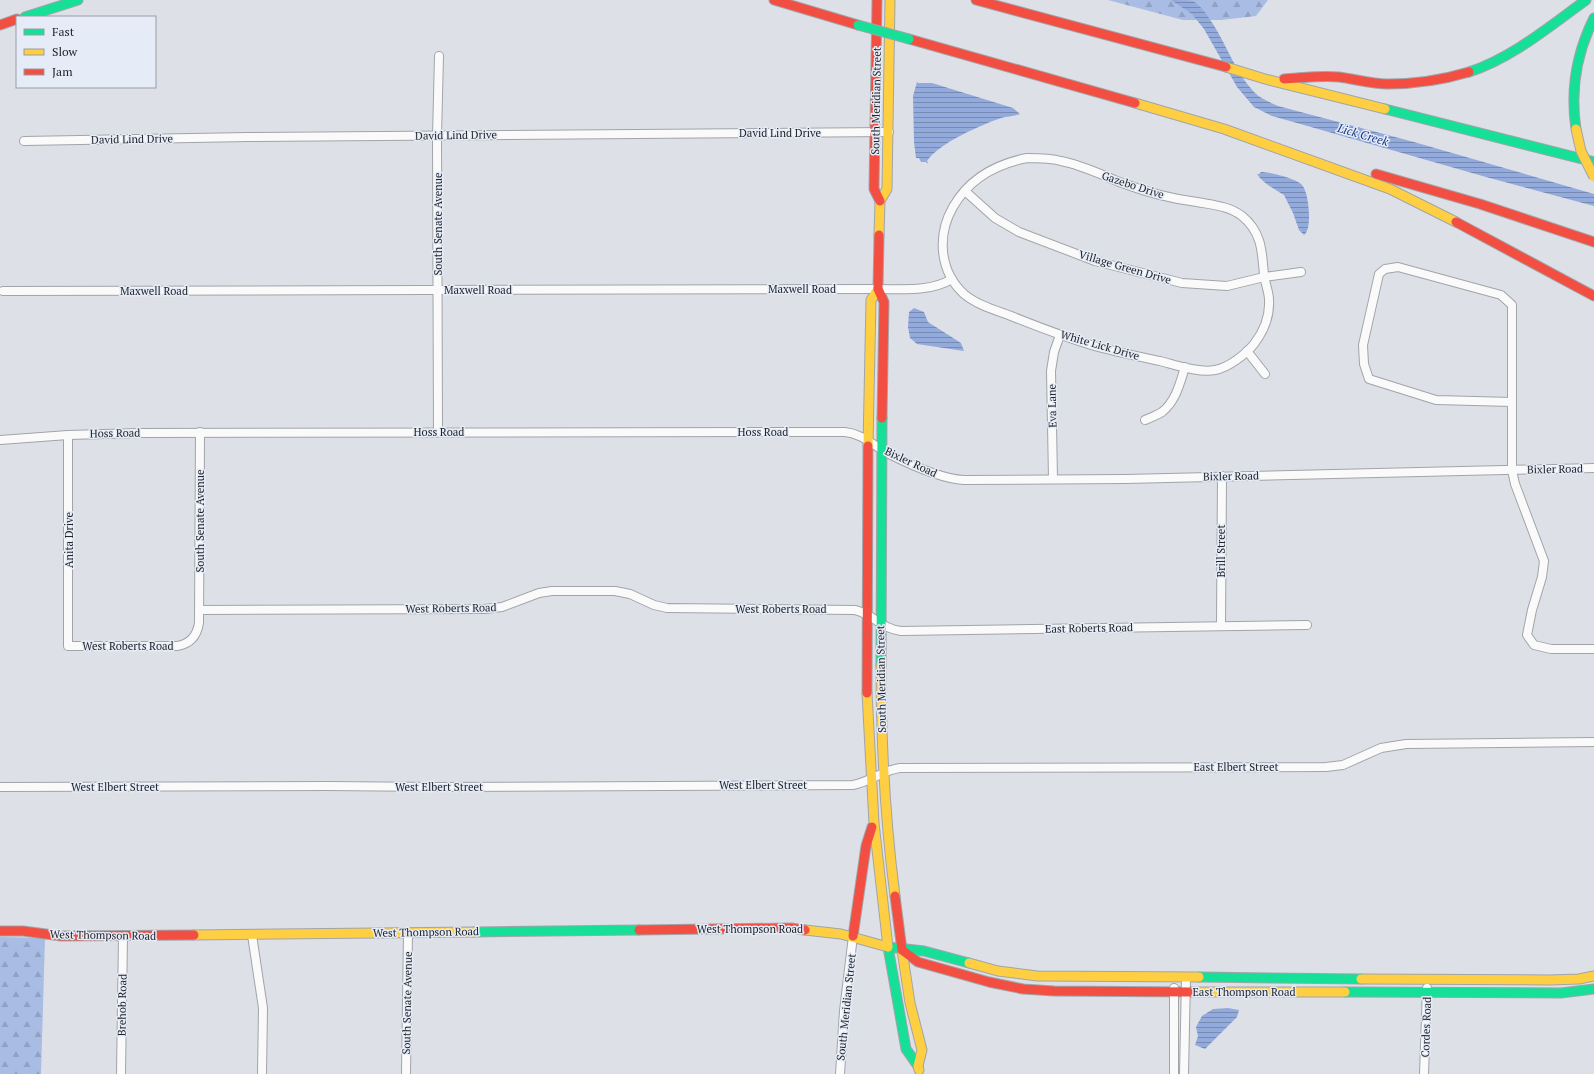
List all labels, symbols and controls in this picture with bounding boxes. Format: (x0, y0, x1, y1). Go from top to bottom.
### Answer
legend (16, 16, 156, 88)
text: Fast (52, 24, 75, 39)
text: Slow (52, 44, 78, 59)
street label: South Meridian Street (868, 47, 884, 155)
text: Jam (52, 64, 73, 79)
water label: Lick Creek (1335, 120, 1391, 149)
street label: David Lind Drive (739, 126, 821, 140)
street label: David Lind Drive (415, 127, 498, 143)
street label: David Lind Drive (91, 131, 174, 147)
street label: Gazebo Drive (1100, 168, 1166, 202)
street label: South Senate Avenue (431, 172, 445, 276)
street label: Village Green Drive (1077, 247, 1173, 287)
street label: Maxwell Road (768, 282, 836, 296)
street label: Maxwell Road (444, 283, 512, 297)
street label: Maxwell Road (120, 284, 188, 298)
street label: White Lick Drive (1059, 327, 1141, 363)
street label: Eva Lane (1045, 383, 1059, 428)
street label: Hoss Road (414, 425, 464, 439)
street label: Hoss Road (738, 425, 788, 439)
street label: Hoss Road (89, 426, 141, 440)
street label: Bixler Road (883, 444, 939, 480)
street label: Bixler Road (1527, 462, 1583, 476)
street label: South Senate Avenue (193, 469, 207, 573)
street label: Bixler Road (1203, 469, 1259, 483)
street label: Anita Drive (62, 512, 76, 568)
street label: Brill Street (1214, 525, 1228, 577)
street label: West Roberts Road (405, 600, 497, 616)
street label: West Roberts Road (735, 602, 827, 616)
street label: East Roberts Road (1045, 620, 1133, 636)
street label: South Meridian Street (873, 625, 889, 733)
street label: West Roberts Road (82, 639, 174, 653)
street label: East Elbert Street (1193, 760, 1279, 774)
street label: West Elbert Street (719, 778, 807, 792)
street label: West Elbert Street (71, 780, 159, 794)
street label: West Elbert Street (395, 780, 483, 794)
street label: West Thompson Road (697, 922, 803, 936)
street label: West Thompson Road (373, 924, 479, 940)
street label: West Thompson Road (50, 927, 156, 943)
street label: South Senate Avenue (399, 951, 415, 1055)
street label: South Meridian Street (833, 953, 859, 1061)
street label: Brehob Road (114, 974, 130, 1036)
street label: East Thompson Road (1192, 985, 1296, 999)
street label: Cordes Road (1418, 996, 1434, 1058)

